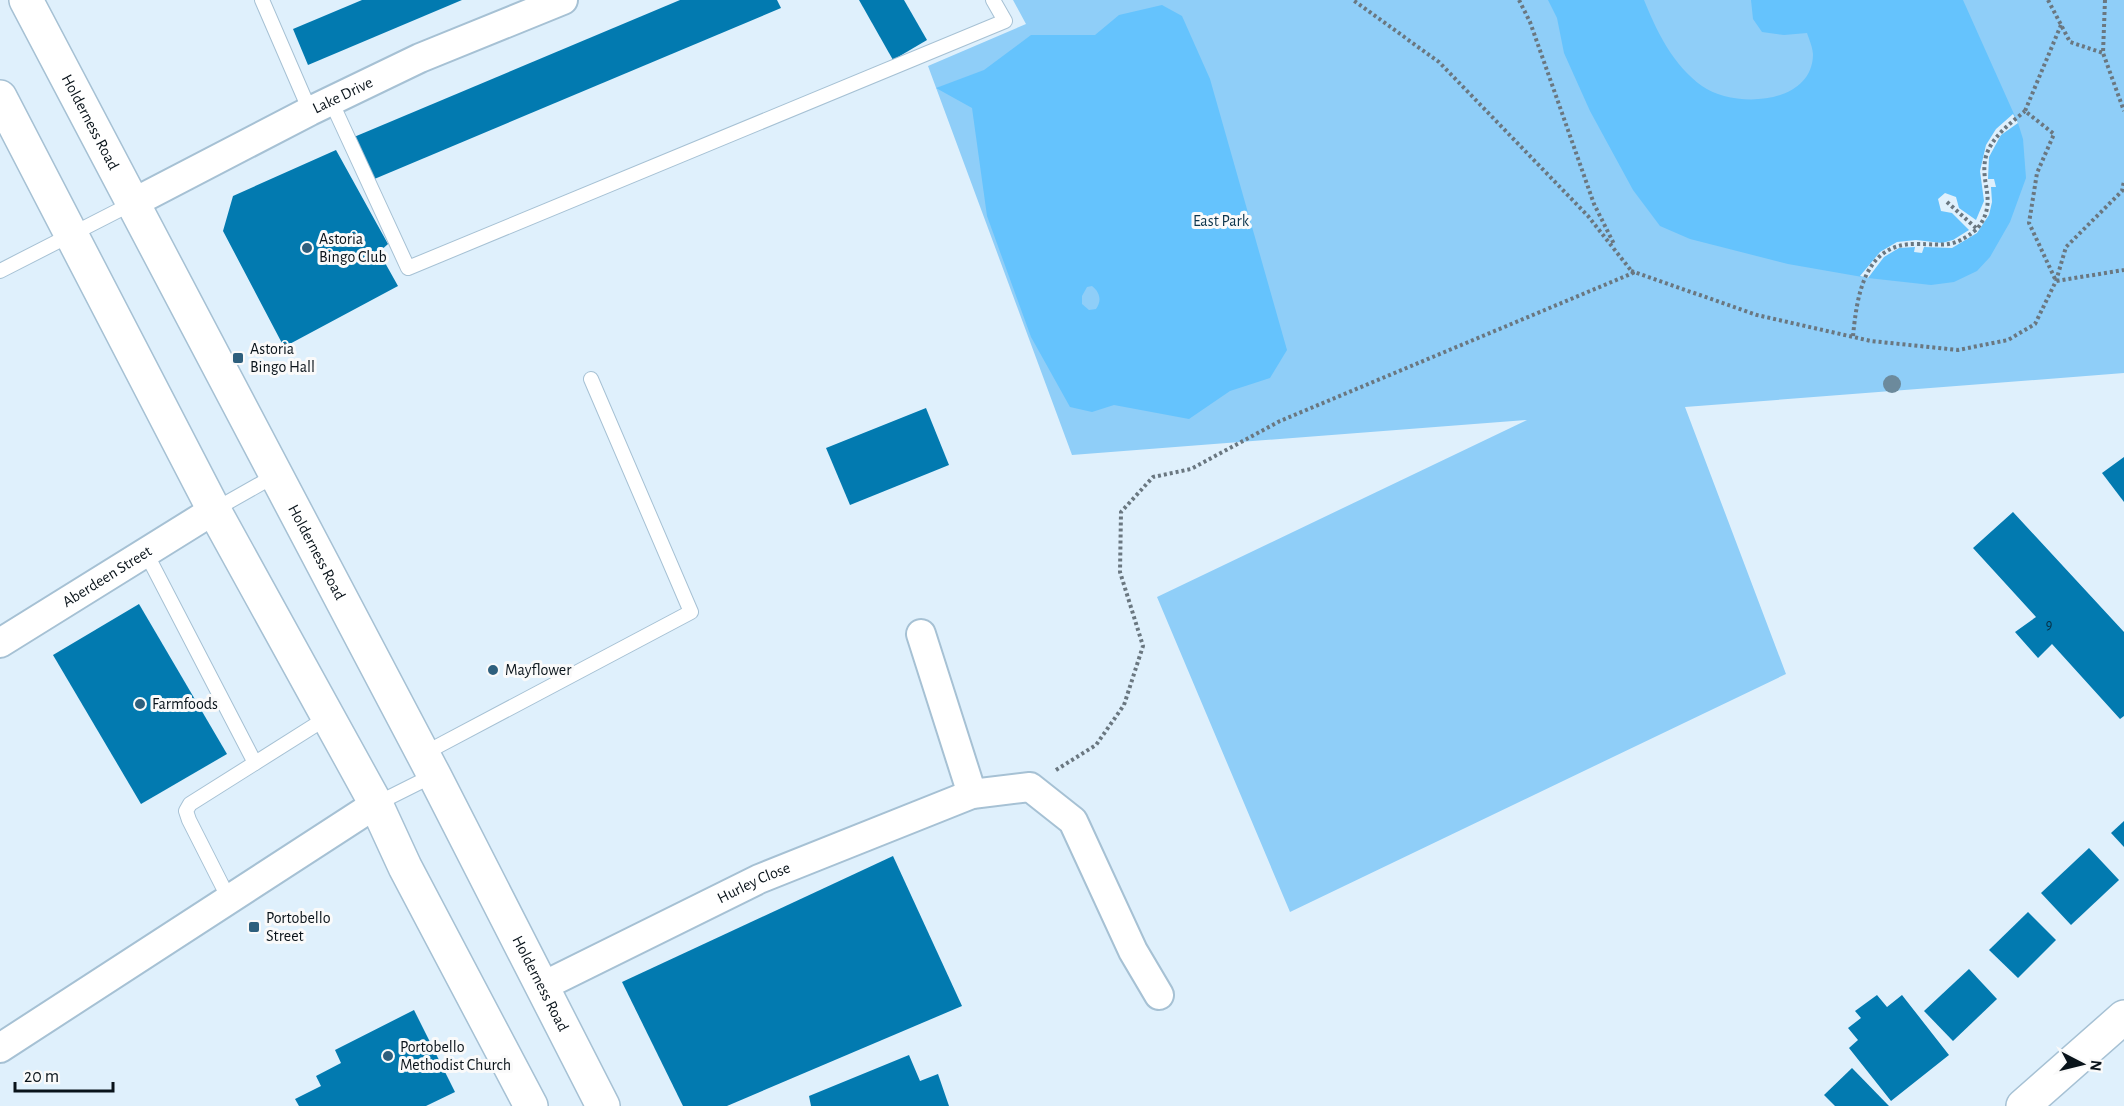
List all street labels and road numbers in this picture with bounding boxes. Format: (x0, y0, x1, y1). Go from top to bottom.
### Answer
street label: Holderness Road (59, 72, 122, 172)
street label: Lake Drive (310, 74, 375, 116)
street label: Holderness Road (285, 502, 348, 602)
street label: Aberdeen Street (60, 543, 154, 610)
street label: Hurley Close (715, 859, 792, 906)
street label: Holderness Road (509, 933, 572, 1034)

